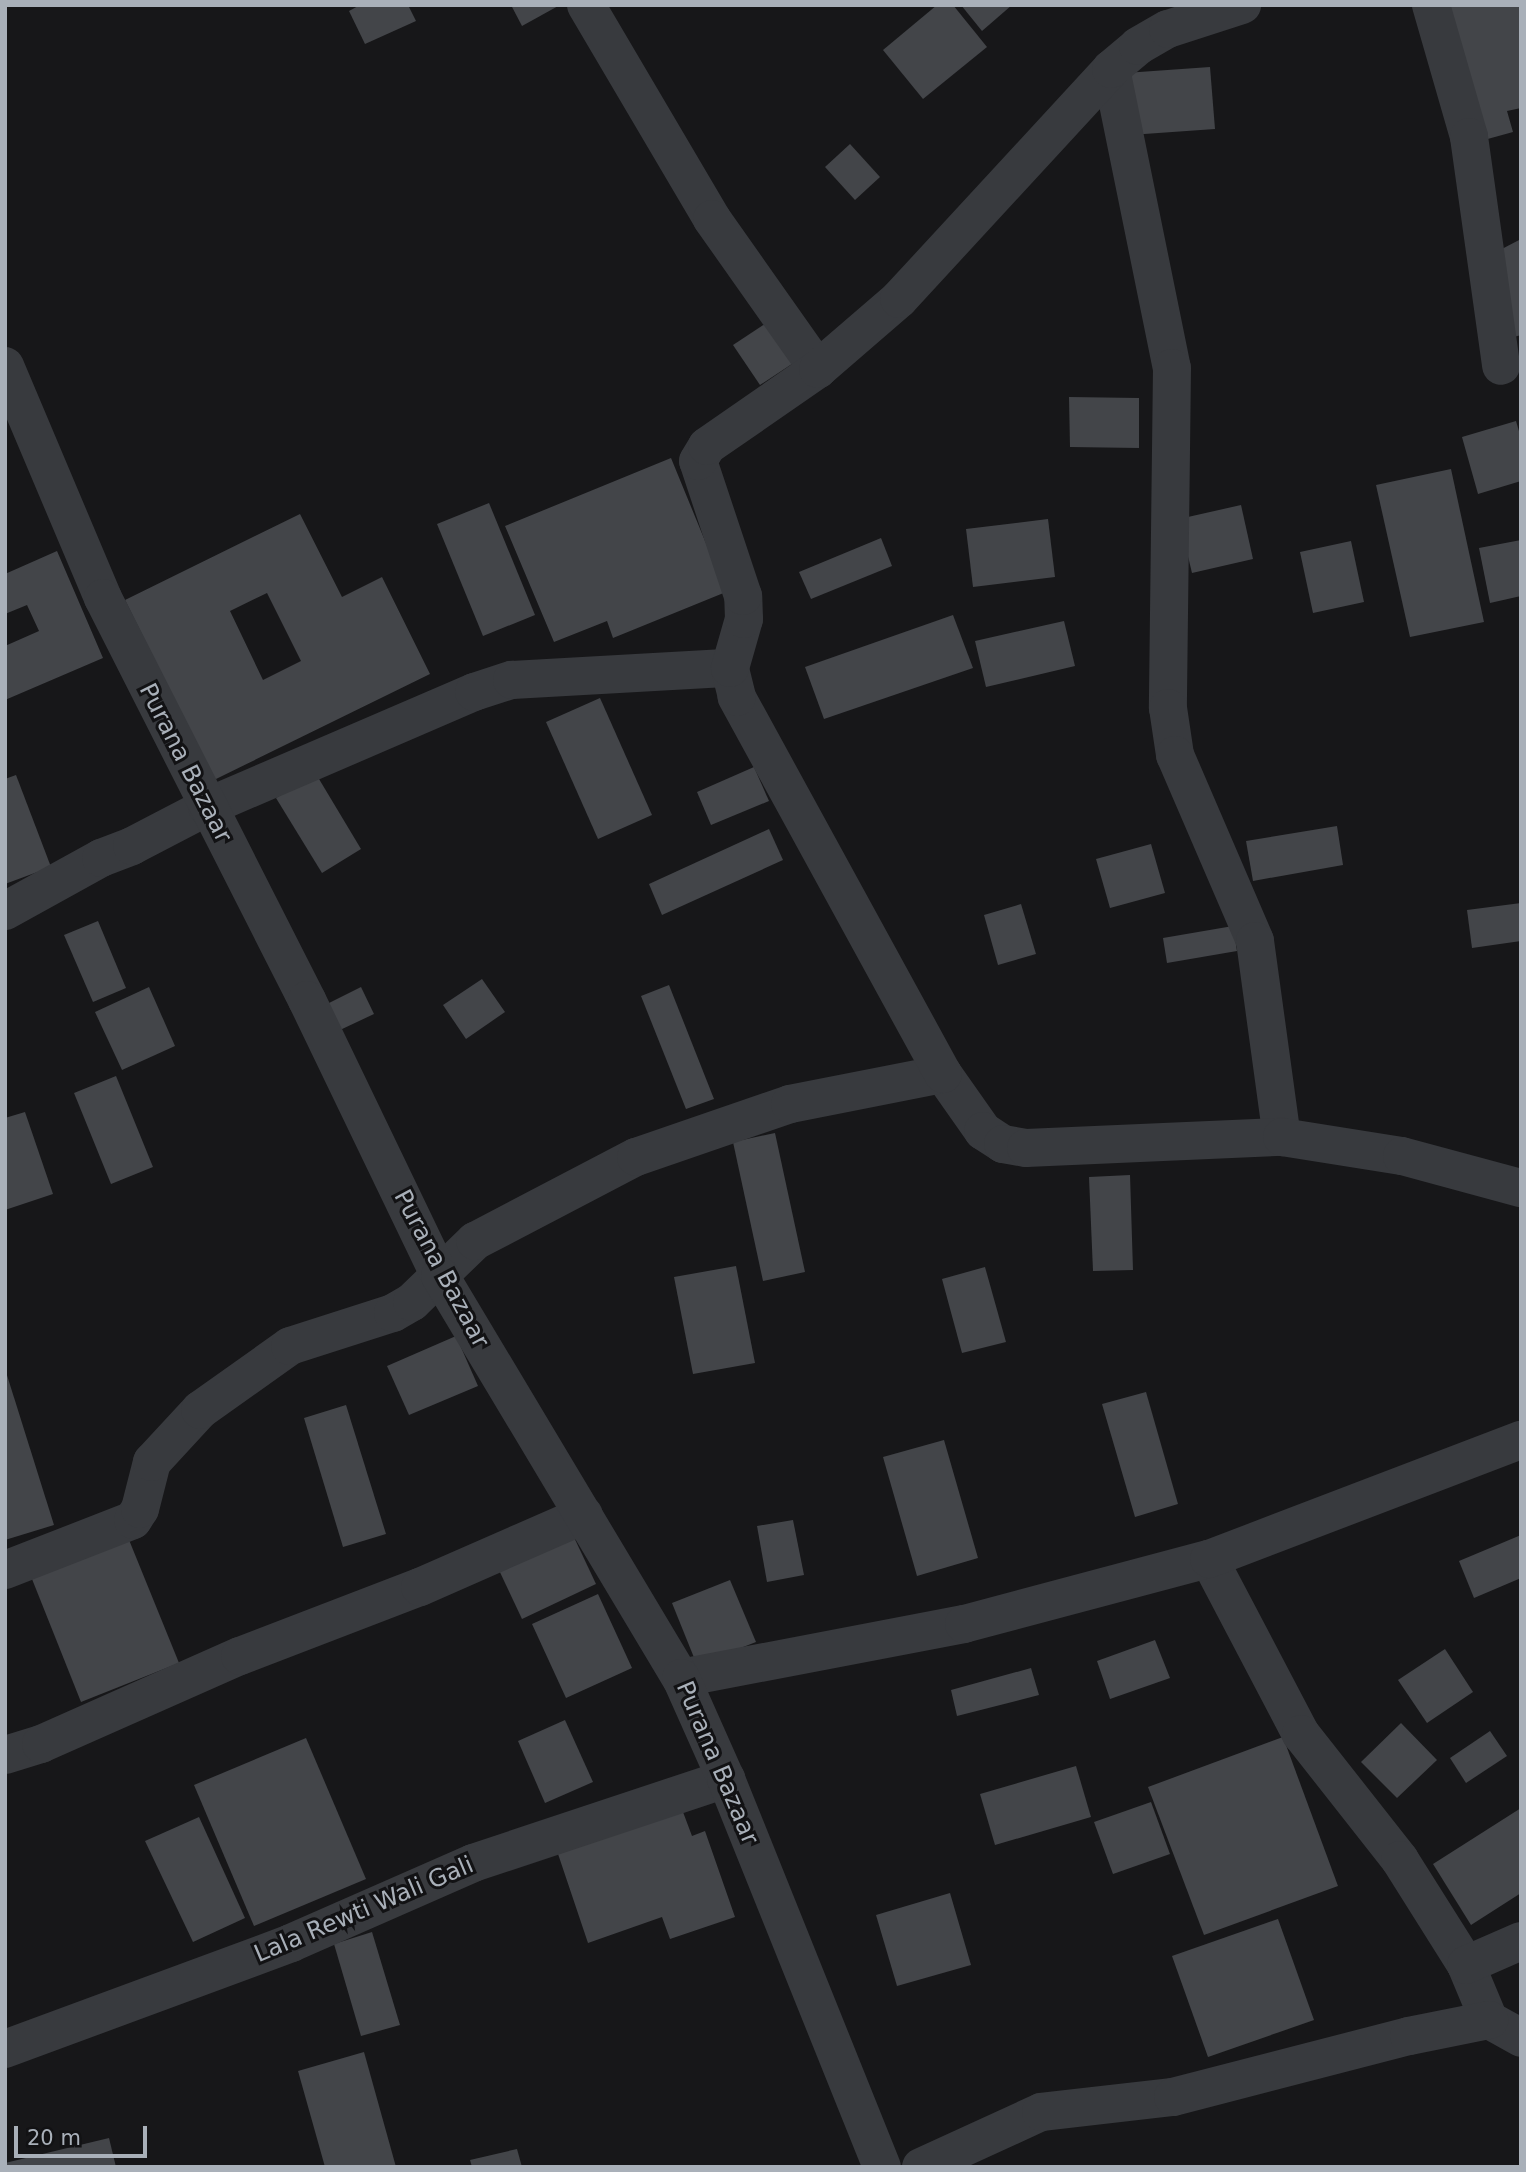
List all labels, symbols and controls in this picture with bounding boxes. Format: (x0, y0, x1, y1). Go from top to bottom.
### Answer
street label: Purana Bazaar (133, 679, 237, 847)
street label: Purana Bazaar (387, 1185, 495, 1353)
street label: Purana Bazaar (670, 1677, 764, 1849)
street label: Lala Rewti Wali Gali (250, 1851, 478, 1969)
scale bar (18, 2112, 150, 2156)
text: 20 m (27, 2126, 81, 2150)

